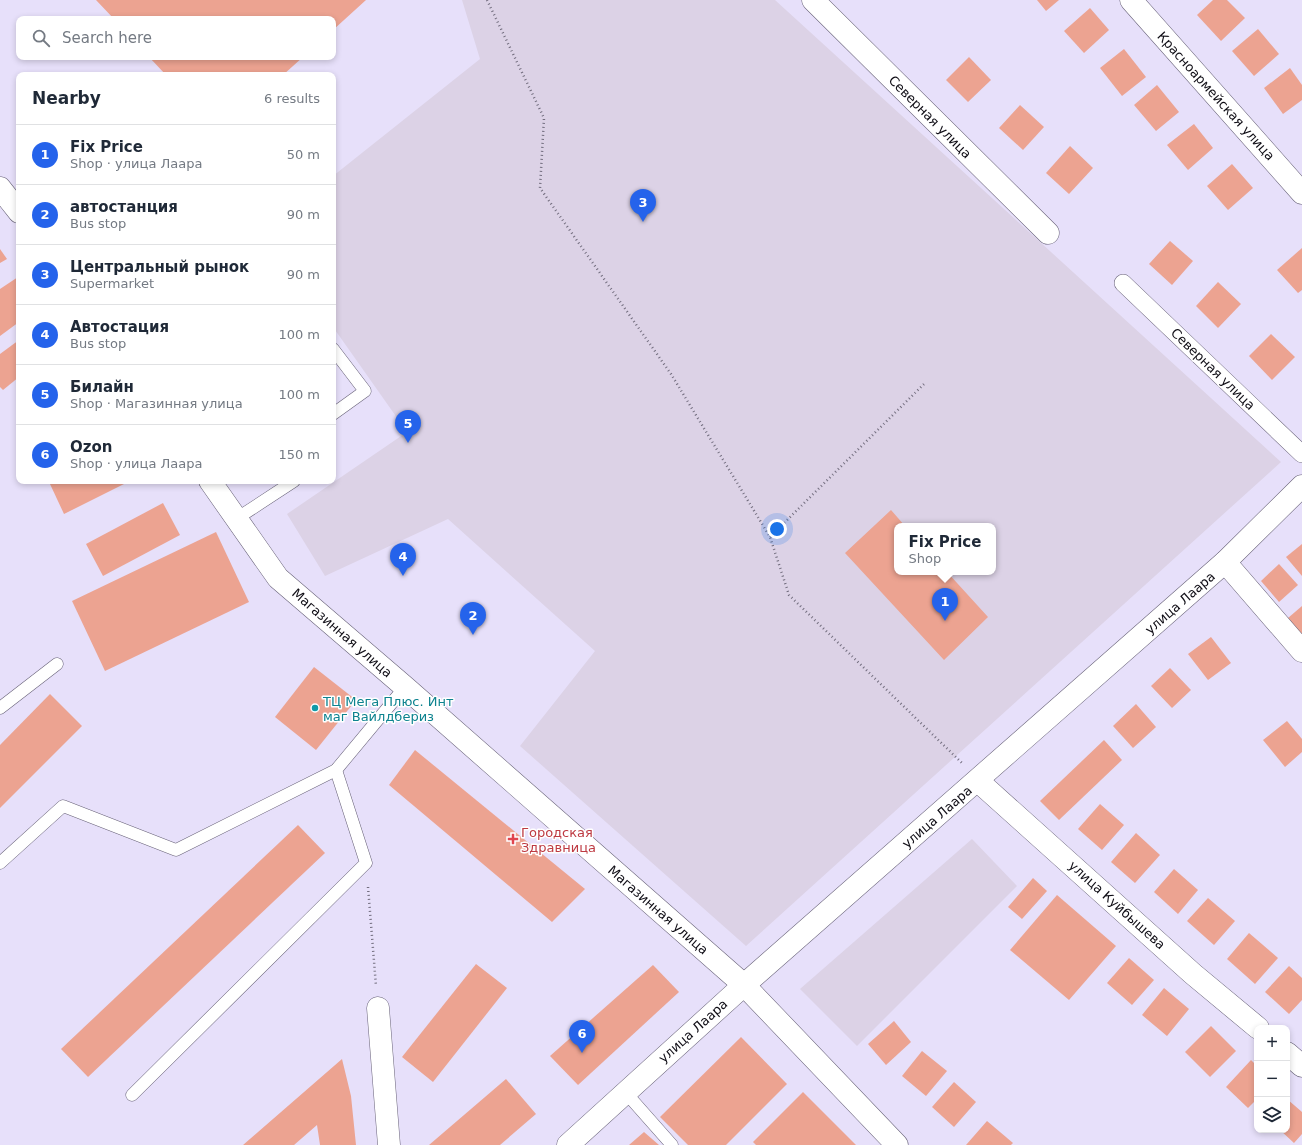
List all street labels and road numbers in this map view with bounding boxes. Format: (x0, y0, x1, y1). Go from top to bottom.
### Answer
street label: Красноармейская улица (1154, 29, 1278, 163)
street label: Северная улица (886, 73, 974, 161)
street label: Северная улица (1168, 325, 1258, 413)
street label: улица Лаара (1142, 569, 1218, 637)
street label: Магазинная улица (289, 586, 395, 680)
street label: улица Лаара (899, 783, 975, 851)
street label: улица Куйбышева (1066, 858, 1168, 952)
street label: Магазинная улица (605, 863, 711, 957)
street label: улица Лаара (656, 996, 730, 1066)

